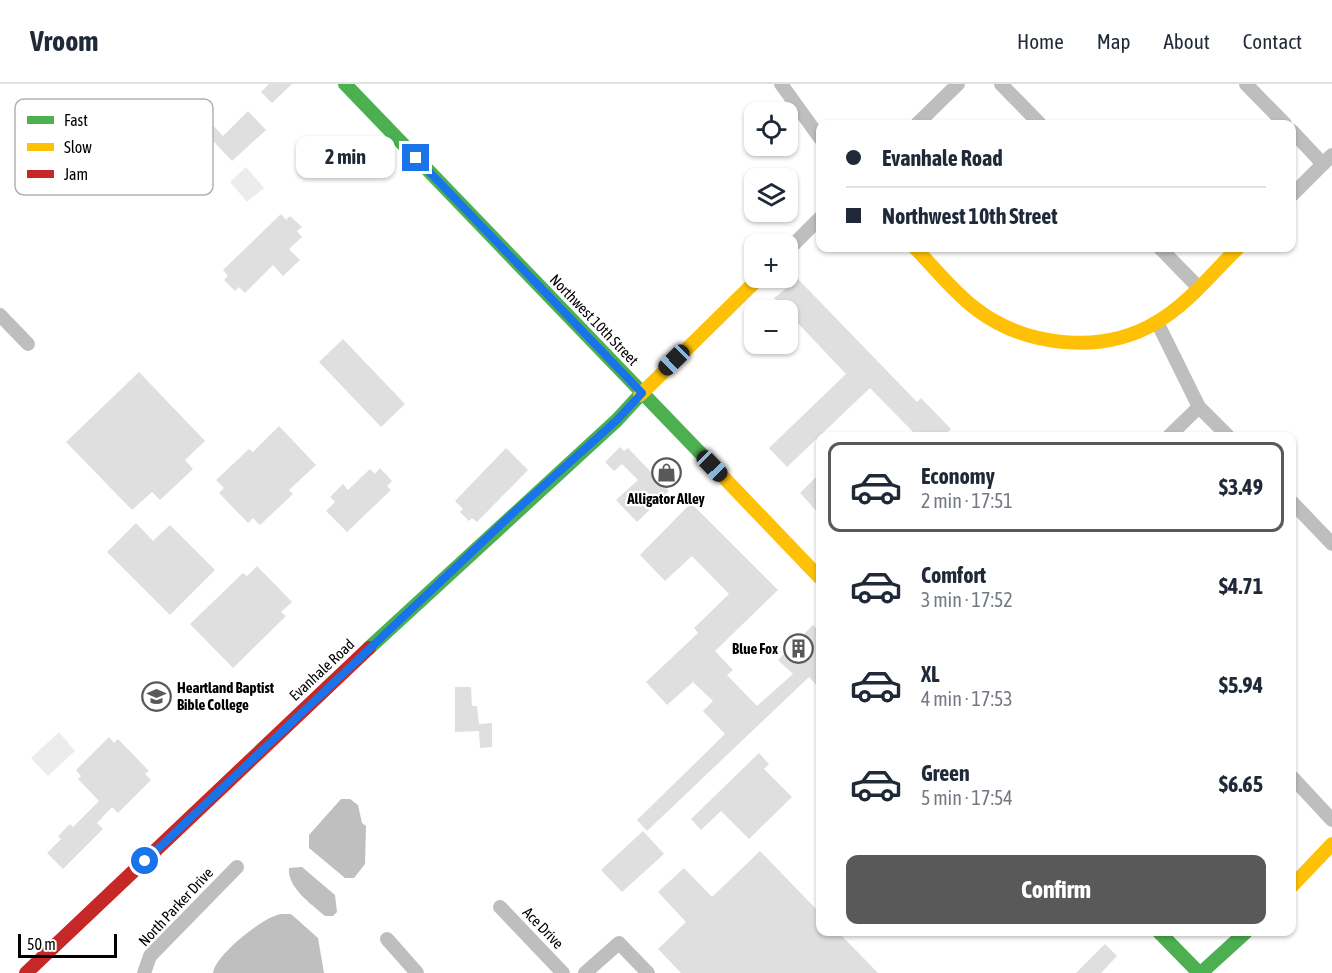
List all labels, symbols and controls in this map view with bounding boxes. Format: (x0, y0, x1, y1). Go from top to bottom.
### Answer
text: Vroom (30, 25, 98, 57)
text: Home (1017, 29, 1064, 53)
text: Map (1097, 29, 1131, 53)
text: About (1164, 29, 1210, 53)
text: Contact (1243, 29, 1302, 53)
legend (15, 99, 213, 195)
map controls (744, 102, 798, 354)
button: locate (744, 102, 798, 156)
text: Fast (64, 111, 88, 129)
callout: 2 min (296, 137, 395, 179)
text: Slow (64, 138, 92, 156)
route end (402, 144, 429, 171)
text: 2 min (325, 145, 366, 168)
text: Evanhale Road (882, 145, 1003, 171)
text: Jam (64, 165, 88, 183)
button: layers (744, 168, 798, 222)
text: Northwest 10th Street (882, 203, 1058, 229)
button: + (744, 234, 798, 288)
street label: Northwest 10th Street (547, 271, 642, 369)
button: − (744, 300, 798, 354)
car (655, 341, 693, 379)
car (693, 447, 731, 485)
shop icon: Alligator Alley (650, 456, 682, 488)
icon: car (849, 460, 903, 514)
text: Economy (921, 463, 995, 489)
text: $3.49 (1219, 474, 1263, 500)
text: 2 min · 17:51 (921, 489, 1013, 512)
place label: Alligator Alley (626, 490, 706, 507)
icon: car (849, 559, 903, 613)
text: Comfort (921, 562, 986, 588)
text: $4.71 (1219, 573, 1263, 599)
text: 3 min · 17:52 (921, 588, 1013, 611)
building icon: Blue Fox (783, 633, 815, 665)
street label: Evanhale Road (286, 635, 358, 704)
place label: Blue Fox (732, 640, 778, 657)
icon: car (849, 658, 903, 712)
text: XL (921, 661, 939, 687)
text: $5.94 (1219, 672, 1263, 698)
place label: Heartland Baptist Bible College (177, 679, 275, 713)
school or university icon: Heartland Baptist Bible College (140, 681, 172, 713)
text: 4 min · 17:53 (921, 687, 1013, 710)
icon: car (849, 757, 903, 811)
text: Green (921, 760, 970, 786)
text: $6.65 (1219, 771, 1263, 797)
text: 5 min · 17:54 (921, 786, 1013, 809)
route start (131, 847, 158, 874)
button: Confirm (846, 855, 1266, 924)
street label: North Parker Drive (135, 864, 216, 949)
street label: Ace Drive (520, 903, 567, 952)
scale bar (18, 931, 117, 958)
text: 50 m (27, 935, 56, 953)

